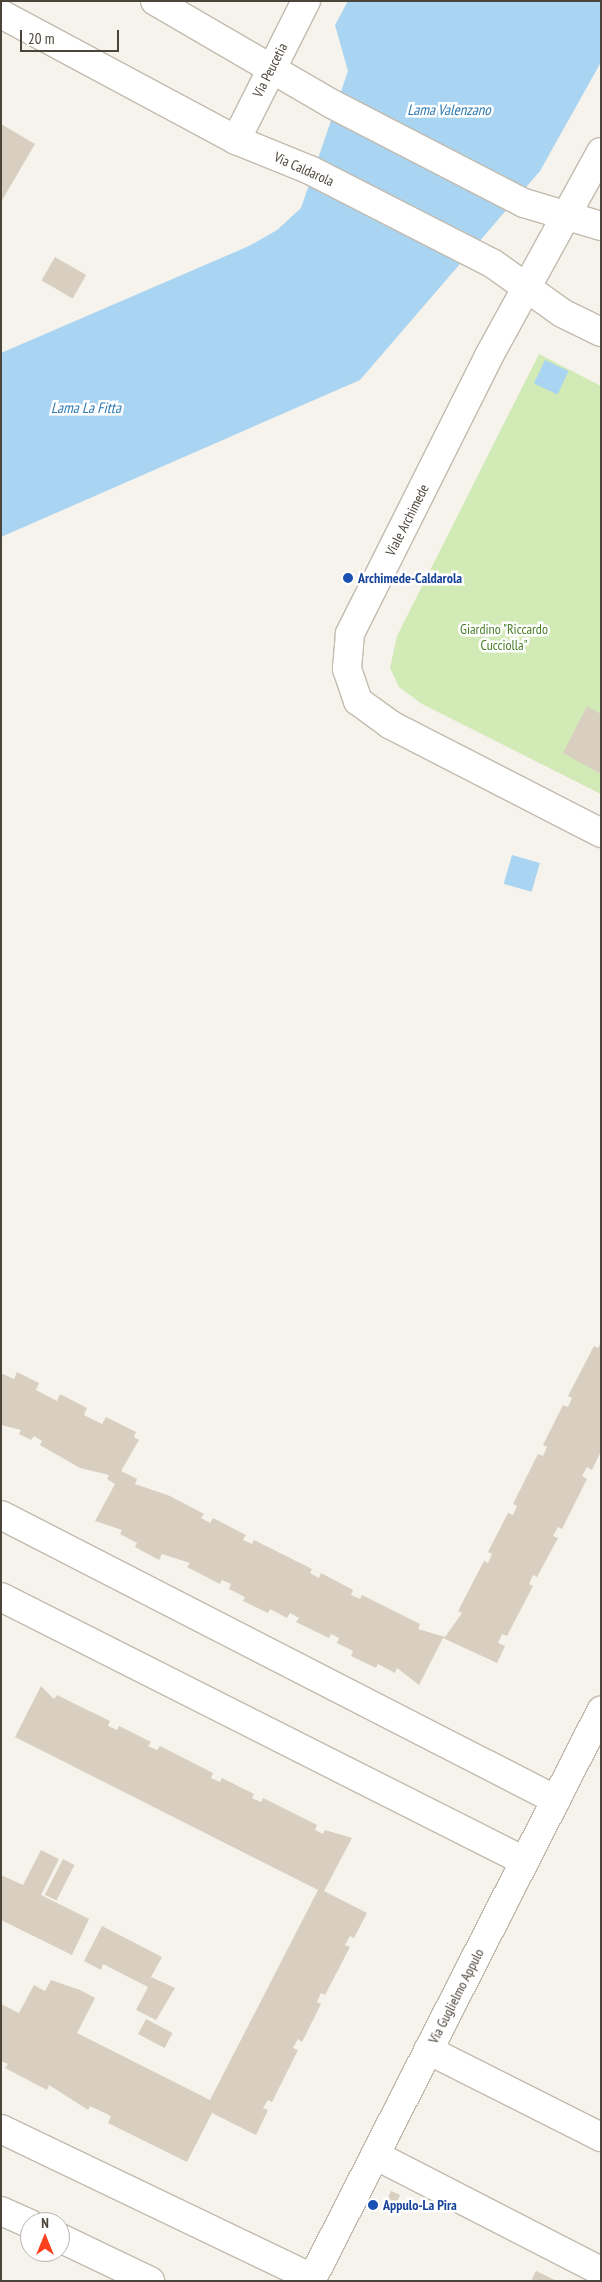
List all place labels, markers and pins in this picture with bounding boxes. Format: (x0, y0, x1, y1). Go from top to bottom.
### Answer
place label: Archimede-Caldarola (358, 570, 462, 586)
marker: Archimede-Caldarola (342, 572, 354, 584)
place label: Appulo-La Pira (383, 2197, 457, 2213)
marker: Appulo-La Pira (367, 2199, 379, 2211)

